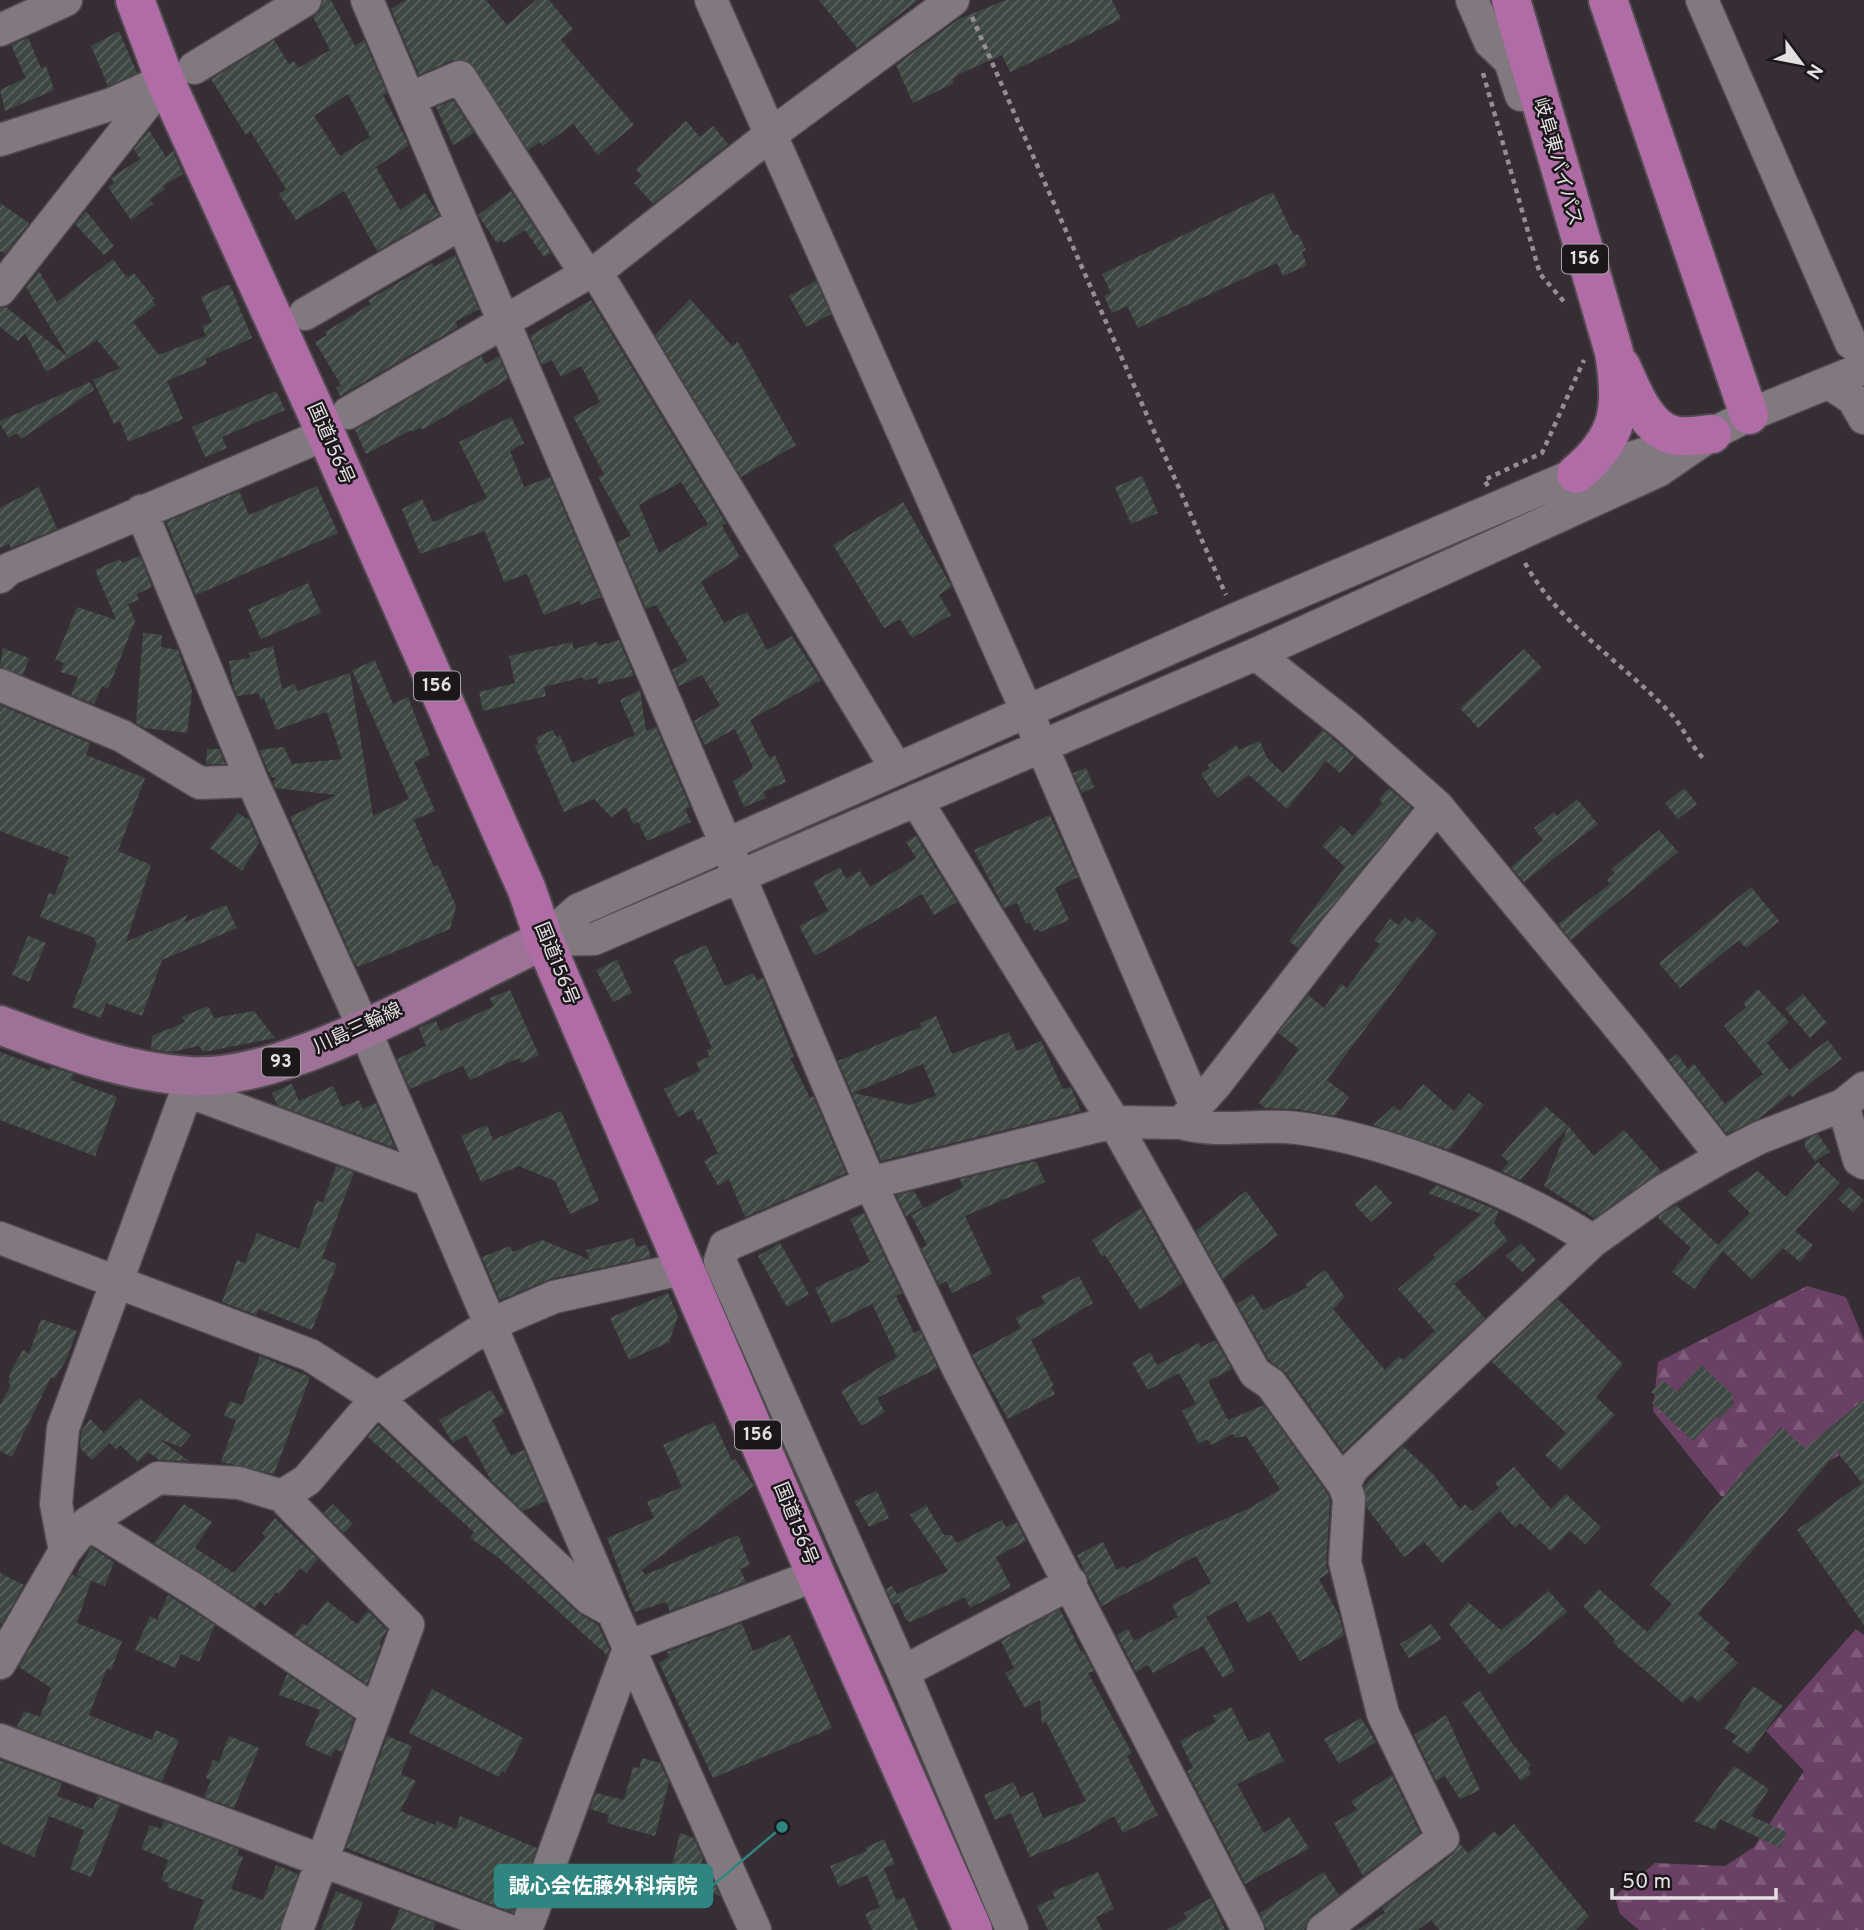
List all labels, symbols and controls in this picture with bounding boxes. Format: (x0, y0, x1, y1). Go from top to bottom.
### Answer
north arrow (1766, 28, 1836, 98)
text: N (1800, 59, 1828, 83)
street label: 岐阜東バイパス (1527, 95, 1587, 229)
road number: 156 (1562, 244, 1608, 274)
street label: 国道156号 (301, 399, 359, 489)
road number: 156 (414, 672, 460, 700)
street label: 国道156号 (529, 919, 583, 1009)
street label: 川島三輪線 (310, 998, 406, 1060)
road number: 93 (262, 1048, 300, 1077)
road number: 156 (735, 1420, 781, 1450)
street label: 国道156号 (768, 1479, 822, 1569)
scale bar (1612, 1856, 1776, 1900)
callout: 誠心会佐藤外科病院 (495, 1865, 712, 1907)
text: 50 m (1622, 1869, 1671, 1896)
text: 誠心会佐藤外科病院 (509, 1874, 698, 1901)

